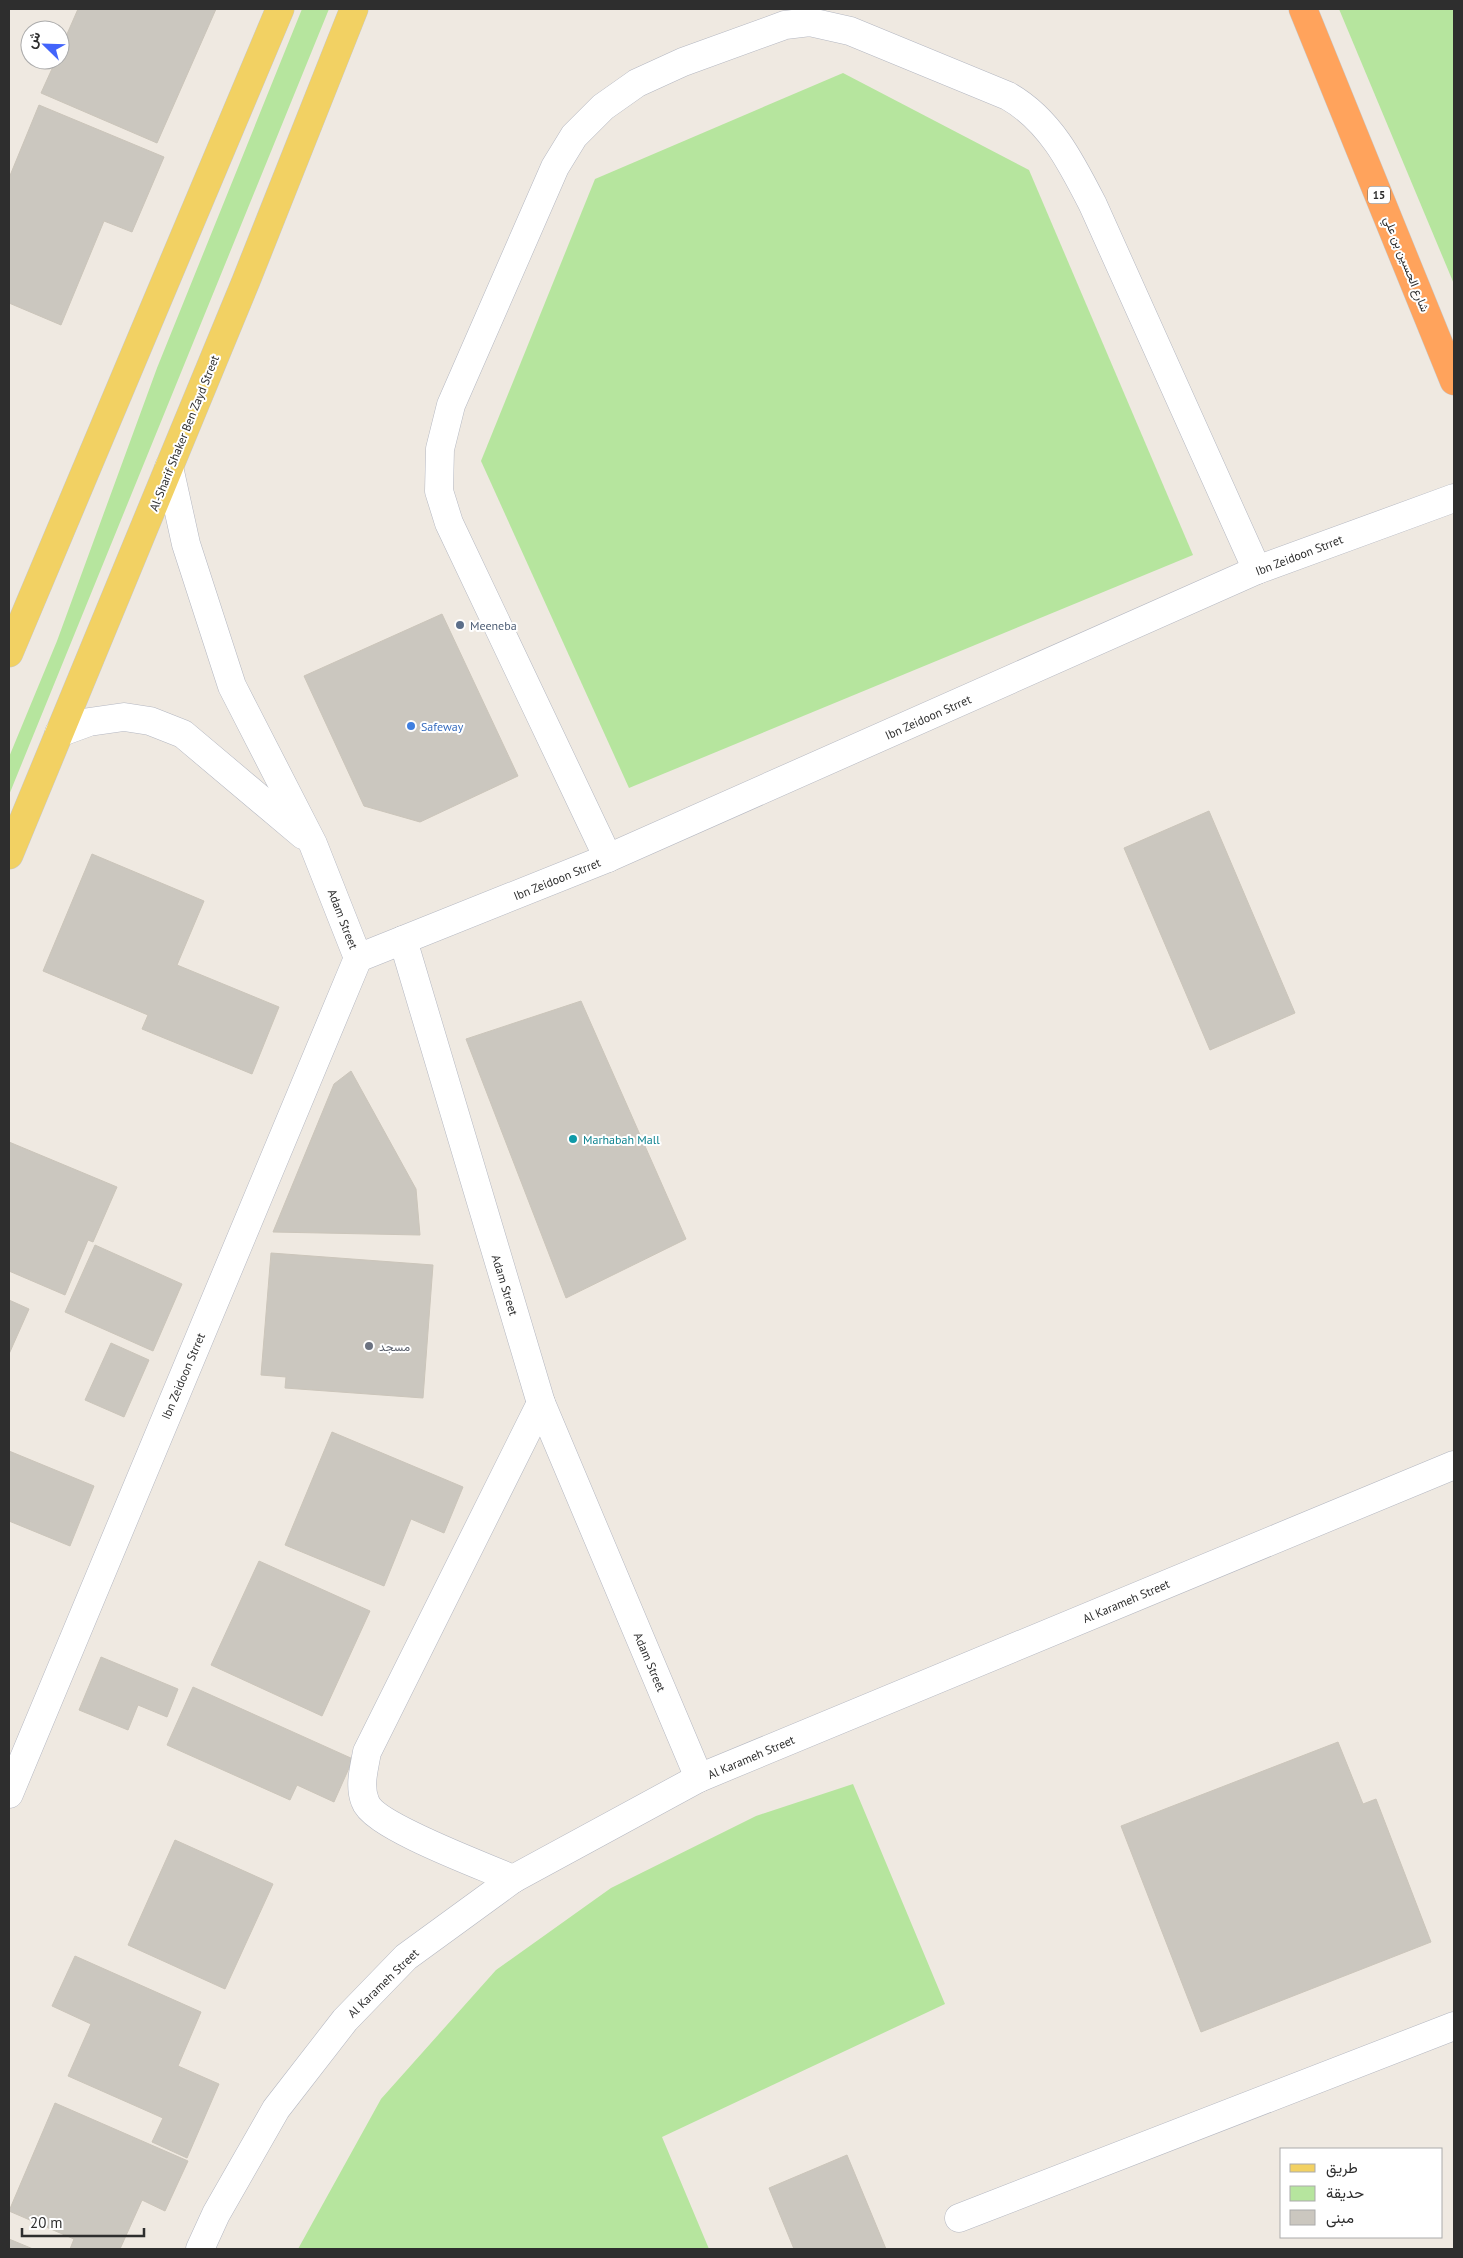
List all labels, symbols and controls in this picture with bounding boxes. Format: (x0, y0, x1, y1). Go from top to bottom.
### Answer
north arrow (20, 20, 70, 70)
text: ش (21, 29, 45, 51)
road number: 15 (1368, 186, 1390, 204)
street label: شارع الحسين بن علي (1378, 214, 1433, 315)
street label: Al-Sharif Shaker Ben Zayd Street (146, 353, 222, 513)
street label: Ibn Zeidoon Strret (1253, 531, 1345, 579)
place label: Meeneba (470, 618, 517, 633)
marker: Meeneba (454, 619, 466, 631)
street label: Ibn Zeidoon Strret (883, 691, 973, 743)
place label: Safeway (421, 719, 464, 734)
marker: Safeway (405, 720, 417, 732)
street label: Ibn Zeidoon Strret (511, 855, 603, 903)
street label: Adam Street (325, 887, 361, 951)
place label: Marhabah Mall (583, 1132, 660, 1147)
marker: Marhabah Mall (567, 1133, 579, 1145)
street label: Adam Street (489, 1253, 521, 1317)
street label: Ibn Zeidoon Strret (158, 1330, 208, 1422)
place label: مسجد (379, 1339, 410, 1354)
marker: مسجد (363, 1340, 375, 1352)
street label: Al Karameh Street (1080, 1576, 1172, 1626)
street label: Adam Street (631, 1630, 669, 1694)
street label: Al Karameh Street (705, 1732, 797, 1782)
street label: Al Karameh Street (344, 1945, 422, 2021)
legend (1280, 2148, 1443, 2238)
text: طريق (1326, 2158, 1358, 2178)
text: حديقة (1326, 2183, 1364, 2202)
scale bar (22, 2206, 145, 2238)
text: مبنى (1326, 2208, 1354, 2228)
text: 20 m (30, 2213, 63, 2232)

